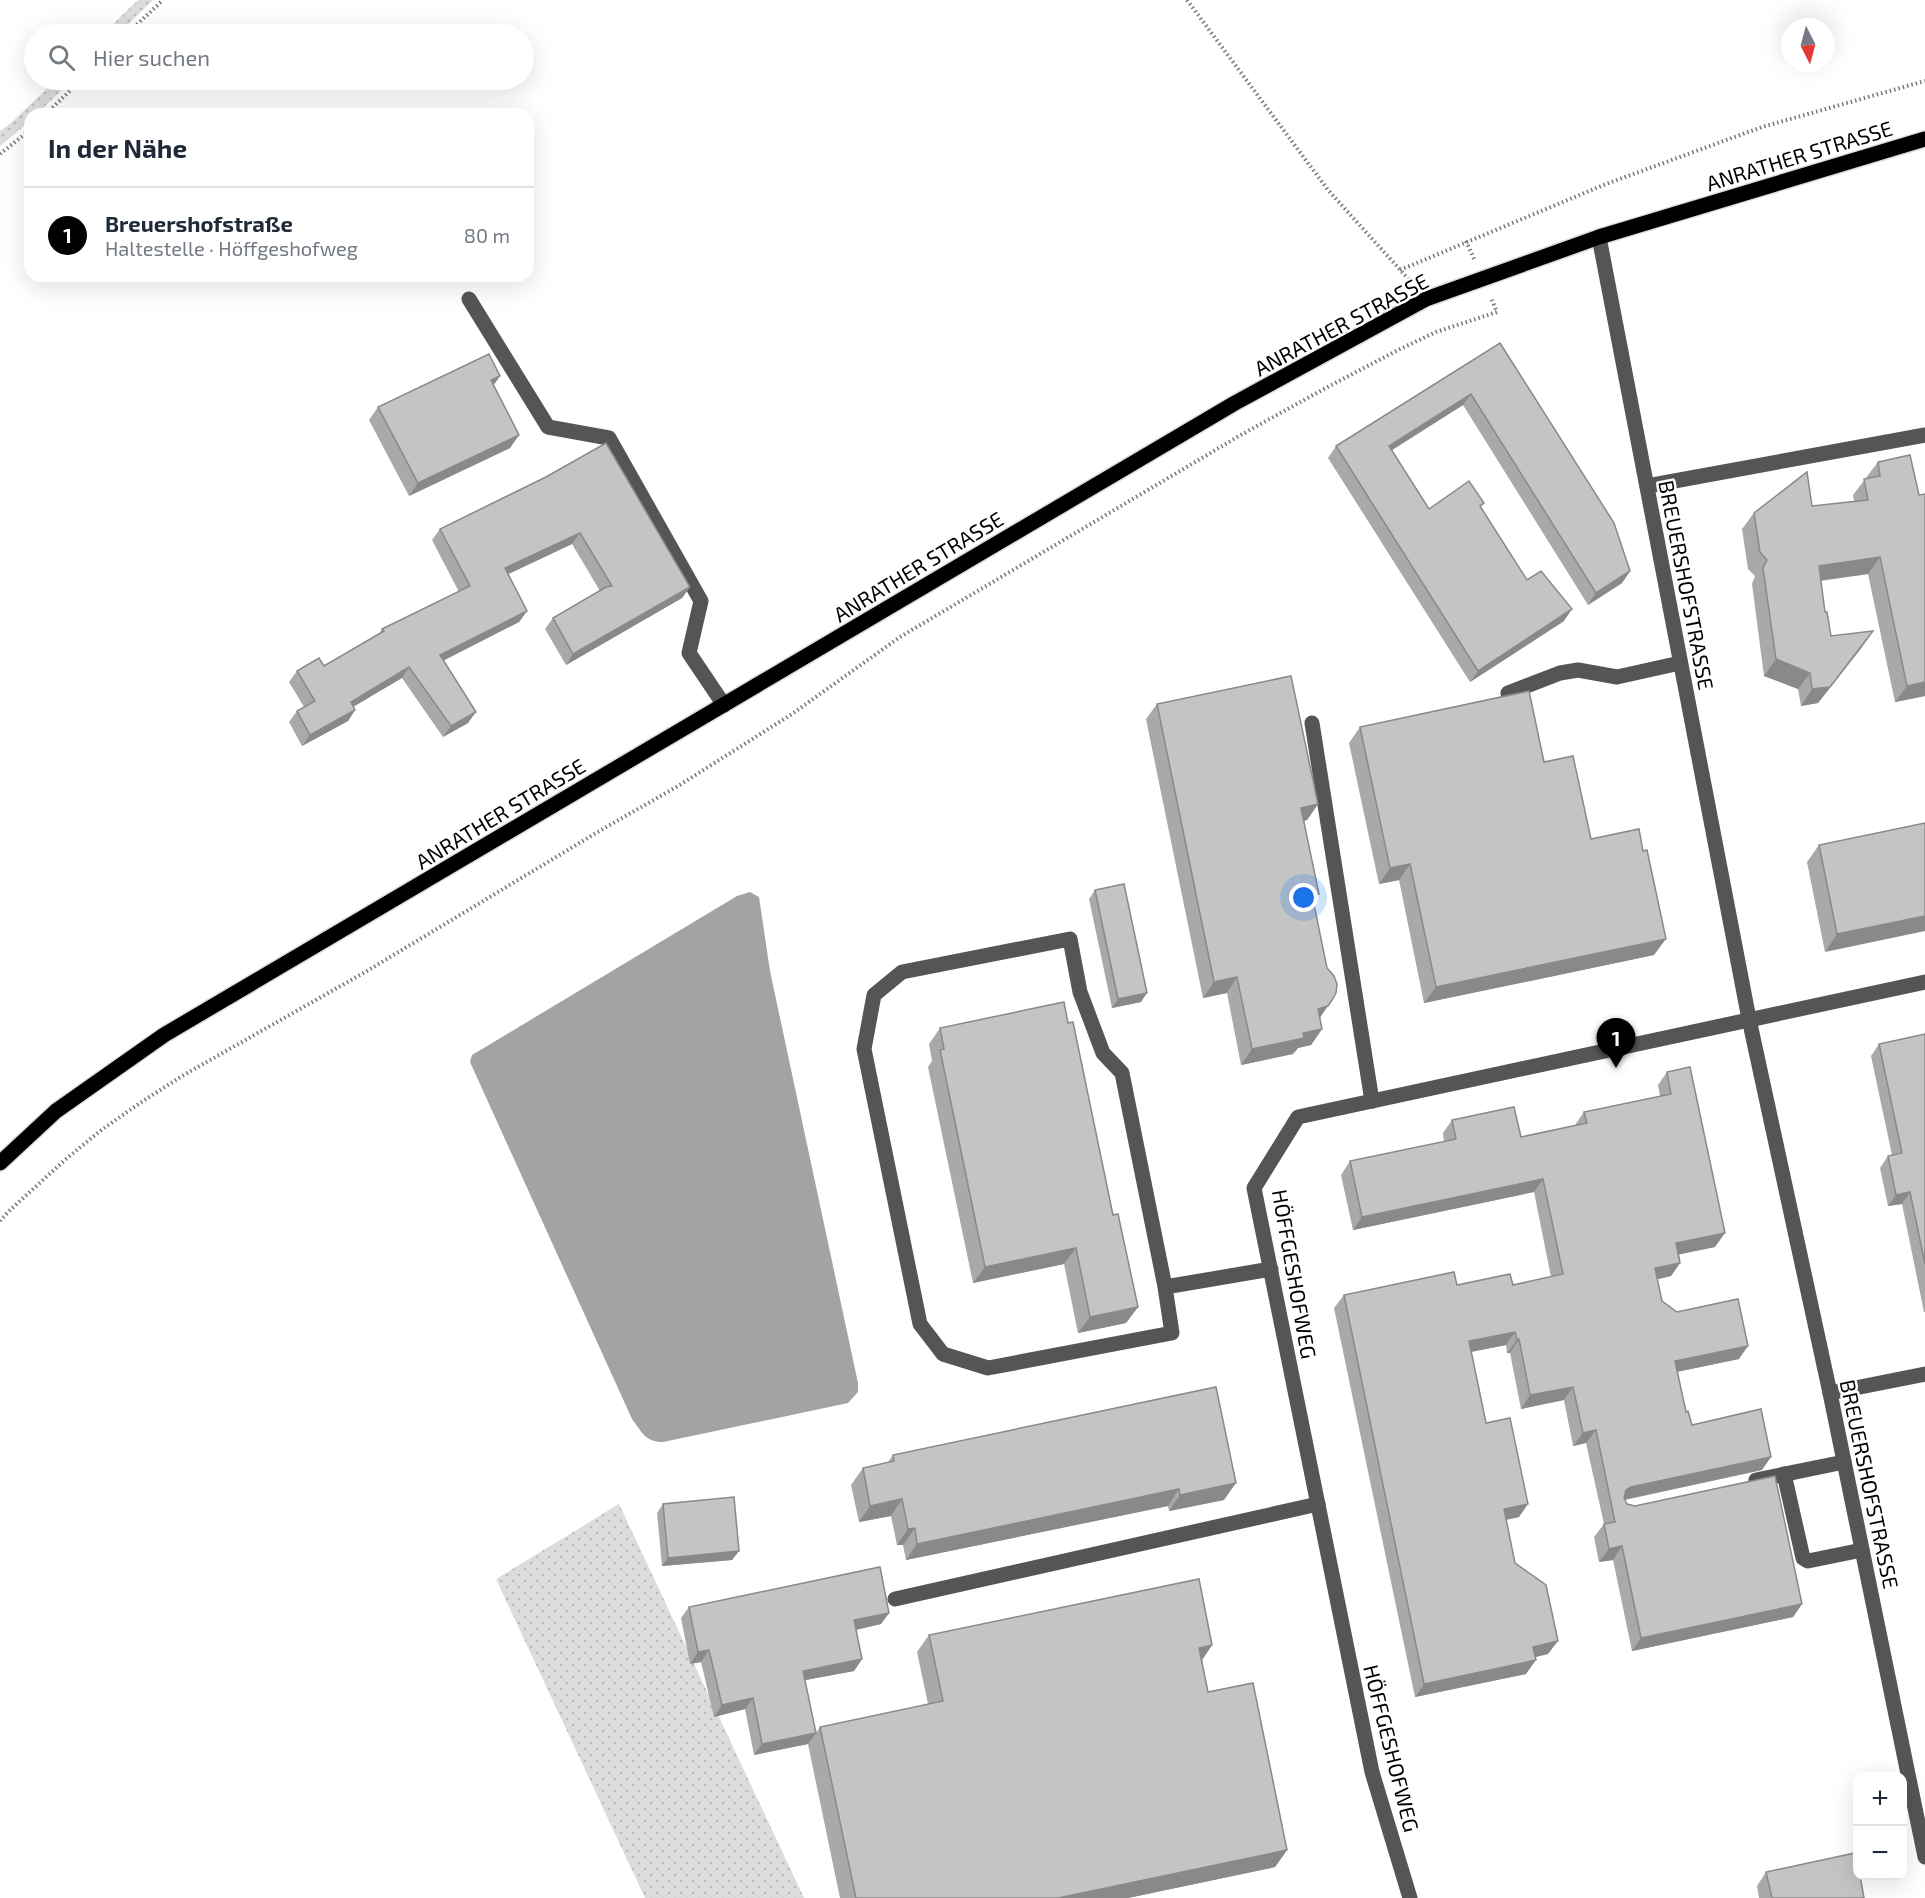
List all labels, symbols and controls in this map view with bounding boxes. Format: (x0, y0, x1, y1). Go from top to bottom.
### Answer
north arrow (1781, 18, 1835, 72)
search box (24, 24, 534, 90)
icon: search (45, 41, 78, 74)
text: Hier suchen (93, 44, 210, 70)
street label: ANRATHER STRASSE (1703, 115, 1895, 195)
text: In der Nähe (48, 132, 187, 163)
text: Breuershofstraße (105, 210, 293, 236)
text: 1 (63, 223, 72, 247)
text: 80 m (464, 223, 510, 247)
text: Haltestelle · Höffgeshofweg (105, 236, 358, 260)
street label: ANRATHER STRASSE (1250, 268, 1432, 380)
street label: BREUERSHOFSTRASSE (1654, 478, 1720, 692)
street label: ANRATHER STRASSE (829, 505, 1007, 627)
street label: ANRATHER STRASSE (411, 752, 589, 874)
your location (1289, 883, 1318, 912)
pin: 1 (1596, 1018, 1636, 1068)
street label: HÖFFGESHOFWEG (1268, 1187, 1322, 1361)
street label: BREUERSHOFSTRASSE (1836, 1377, 1904, 1591)
street label: HÖFFGESHOFWEG (1359, 1662, 1425, 1834)
map controls (1853, 1772, 1907, 1880)
button: + (1853, 1772, 1907, 1826)
button: − (1853, 1826, 1907, 1880)

